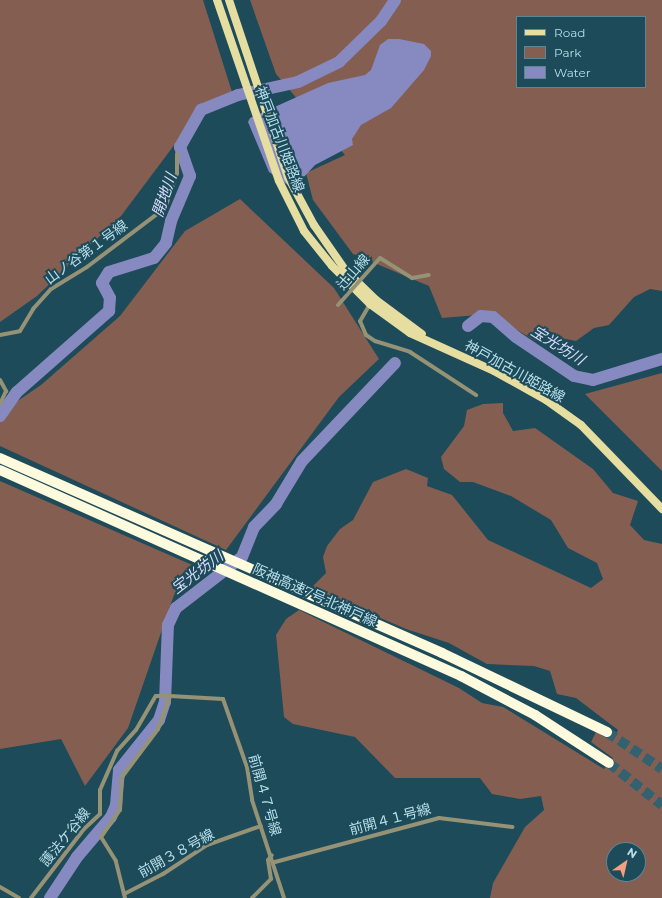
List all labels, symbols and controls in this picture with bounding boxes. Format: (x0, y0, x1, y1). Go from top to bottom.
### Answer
legend (516, 16, 646, 88)
text: Road (554, 25, 585, 40)
text: Park (554, 45, 581, 60)
text: Water (554, 65, 590, 80)
street label: 神戸加古川姫路線 (252, 84, 308, 194)
water label: 開地川 (148, 171, 180, 219)
street label: 山ノ谷第１号線 (41, 216, 131, 288)
street label: 辻山線 (333, 251, 373, 293)
water label: 宝光坊川 (528, 321, 588, 369)
street label: 神戸加古川姫路線 (462, 337, 568, 405)
water label: 宝光坊川 (168, 547, 226, 597)
street label: 阪神高速7号北神戸線 (250, 560, 380, 630)
street label: 前開４７号線 (245, 752, 285, 838)
street label: 前開４１号線 (347, 800, 433, 838)
street label: 護法ケ谷線 (36, 805, 94, 869)
street label: 前開３８号線 (135, 825, 217, 881)
north arrow (606, 842, 646, 882)
text: N (625, 845, 640, 861)

